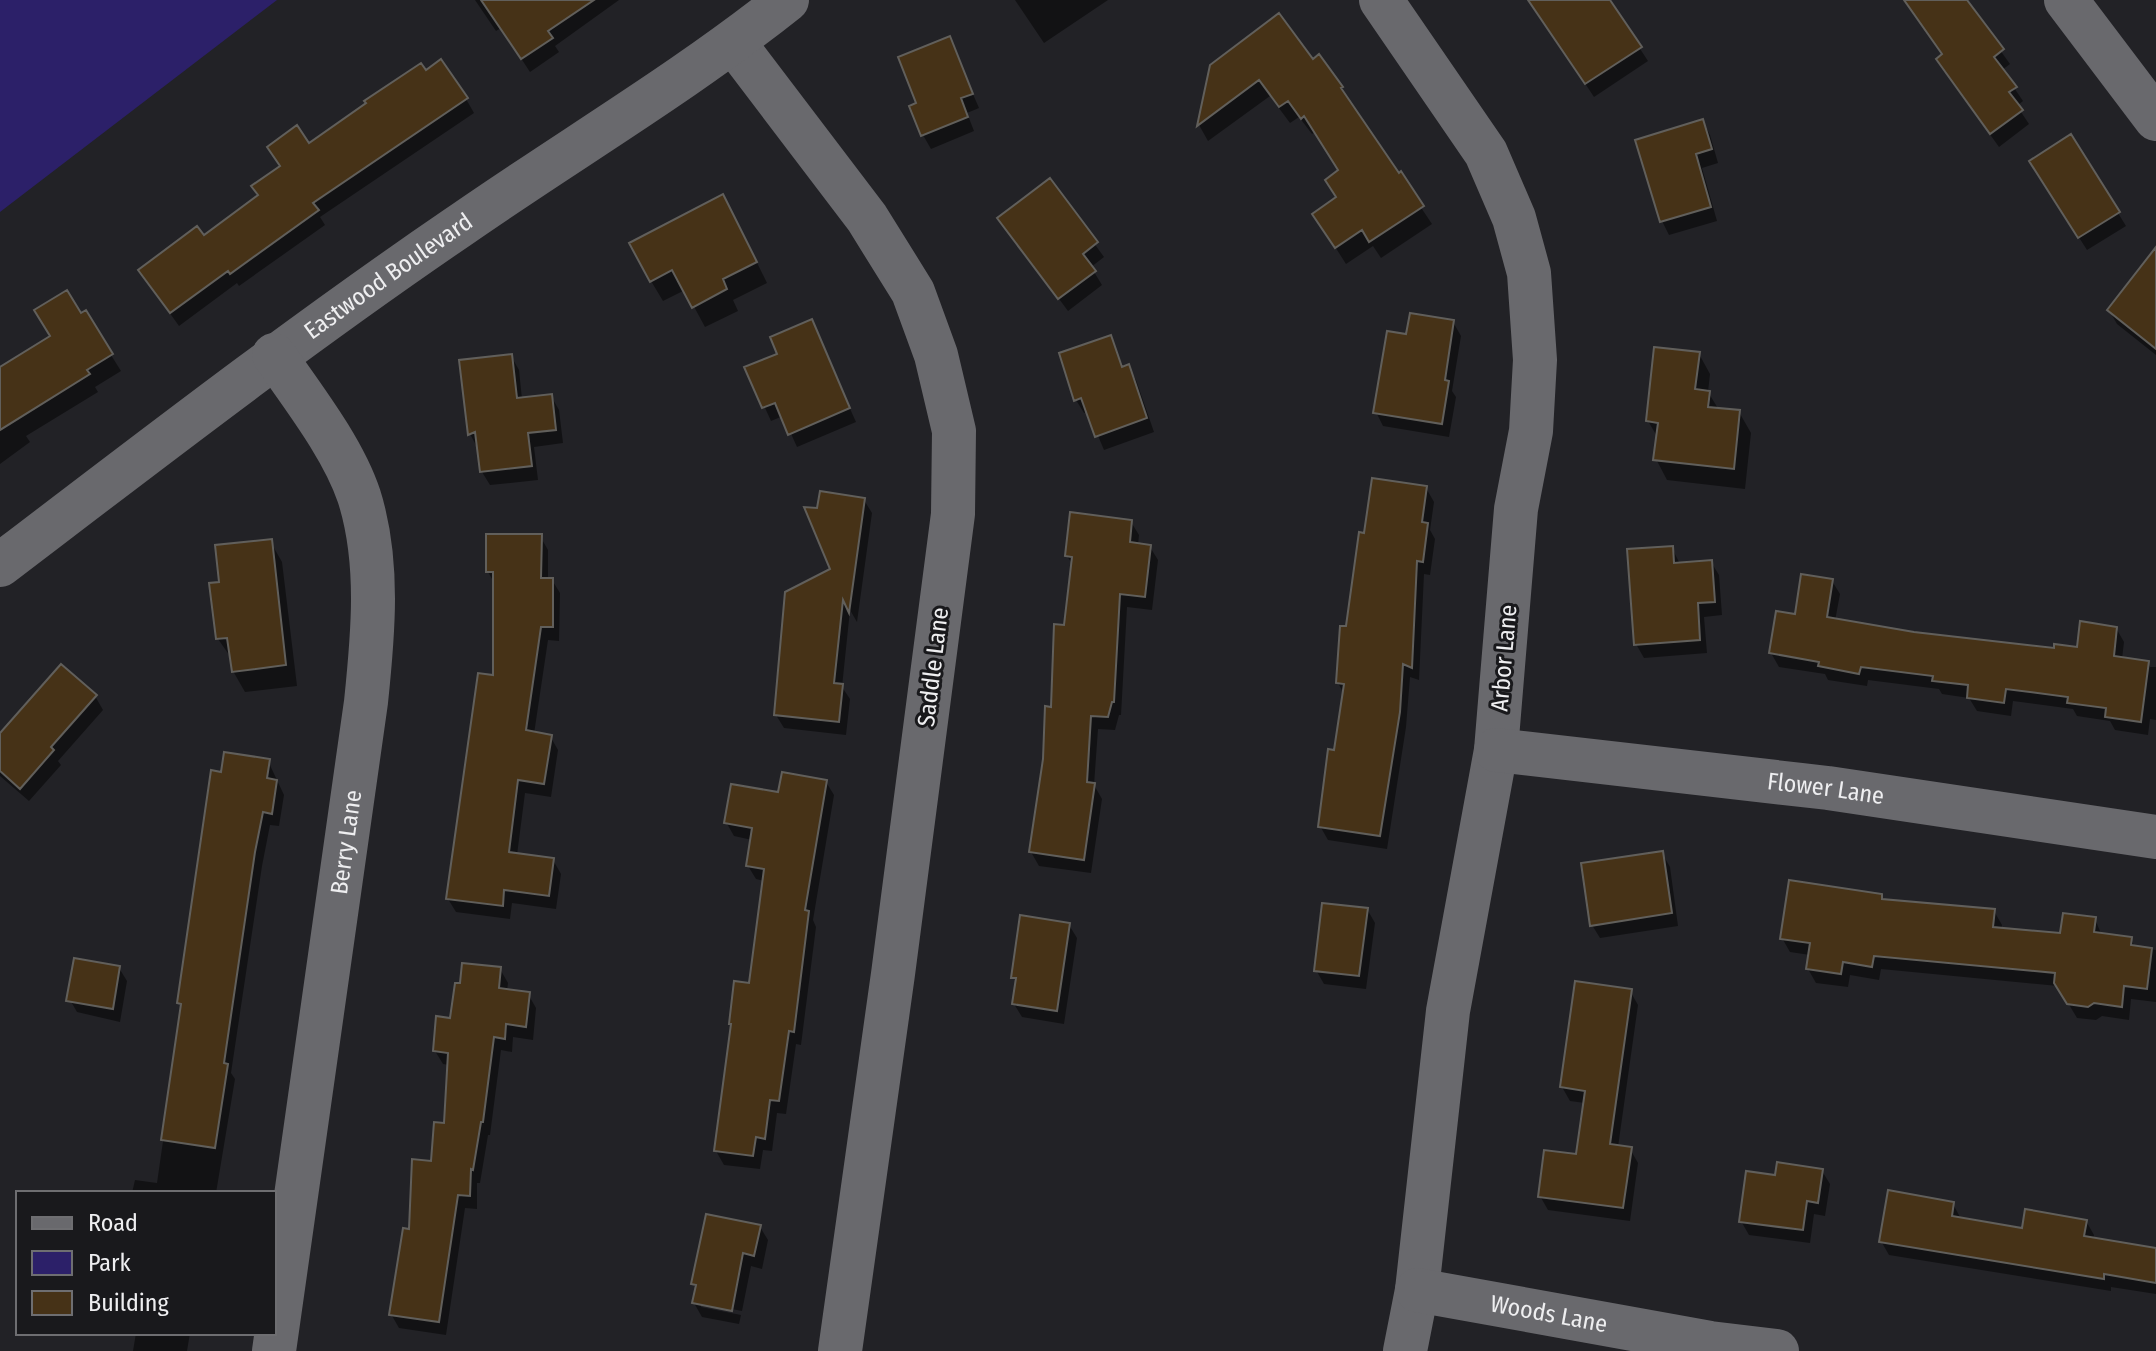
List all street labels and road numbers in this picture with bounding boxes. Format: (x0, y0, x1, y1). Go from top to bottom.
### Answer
street label: Eastwood Boulevard (299, 207, 478, 345)
street label: Arbor Lane (1485, 603, 1523, 713)
street label: Saddle Lane (912, 606, 954, 728)
street label: Flower Lane (1766, 767, 1886, 810)
street label: Berry Lane (325, 788, 367, 896)
street label: Woods Lane (1488, 1290, 1610, 1338)

